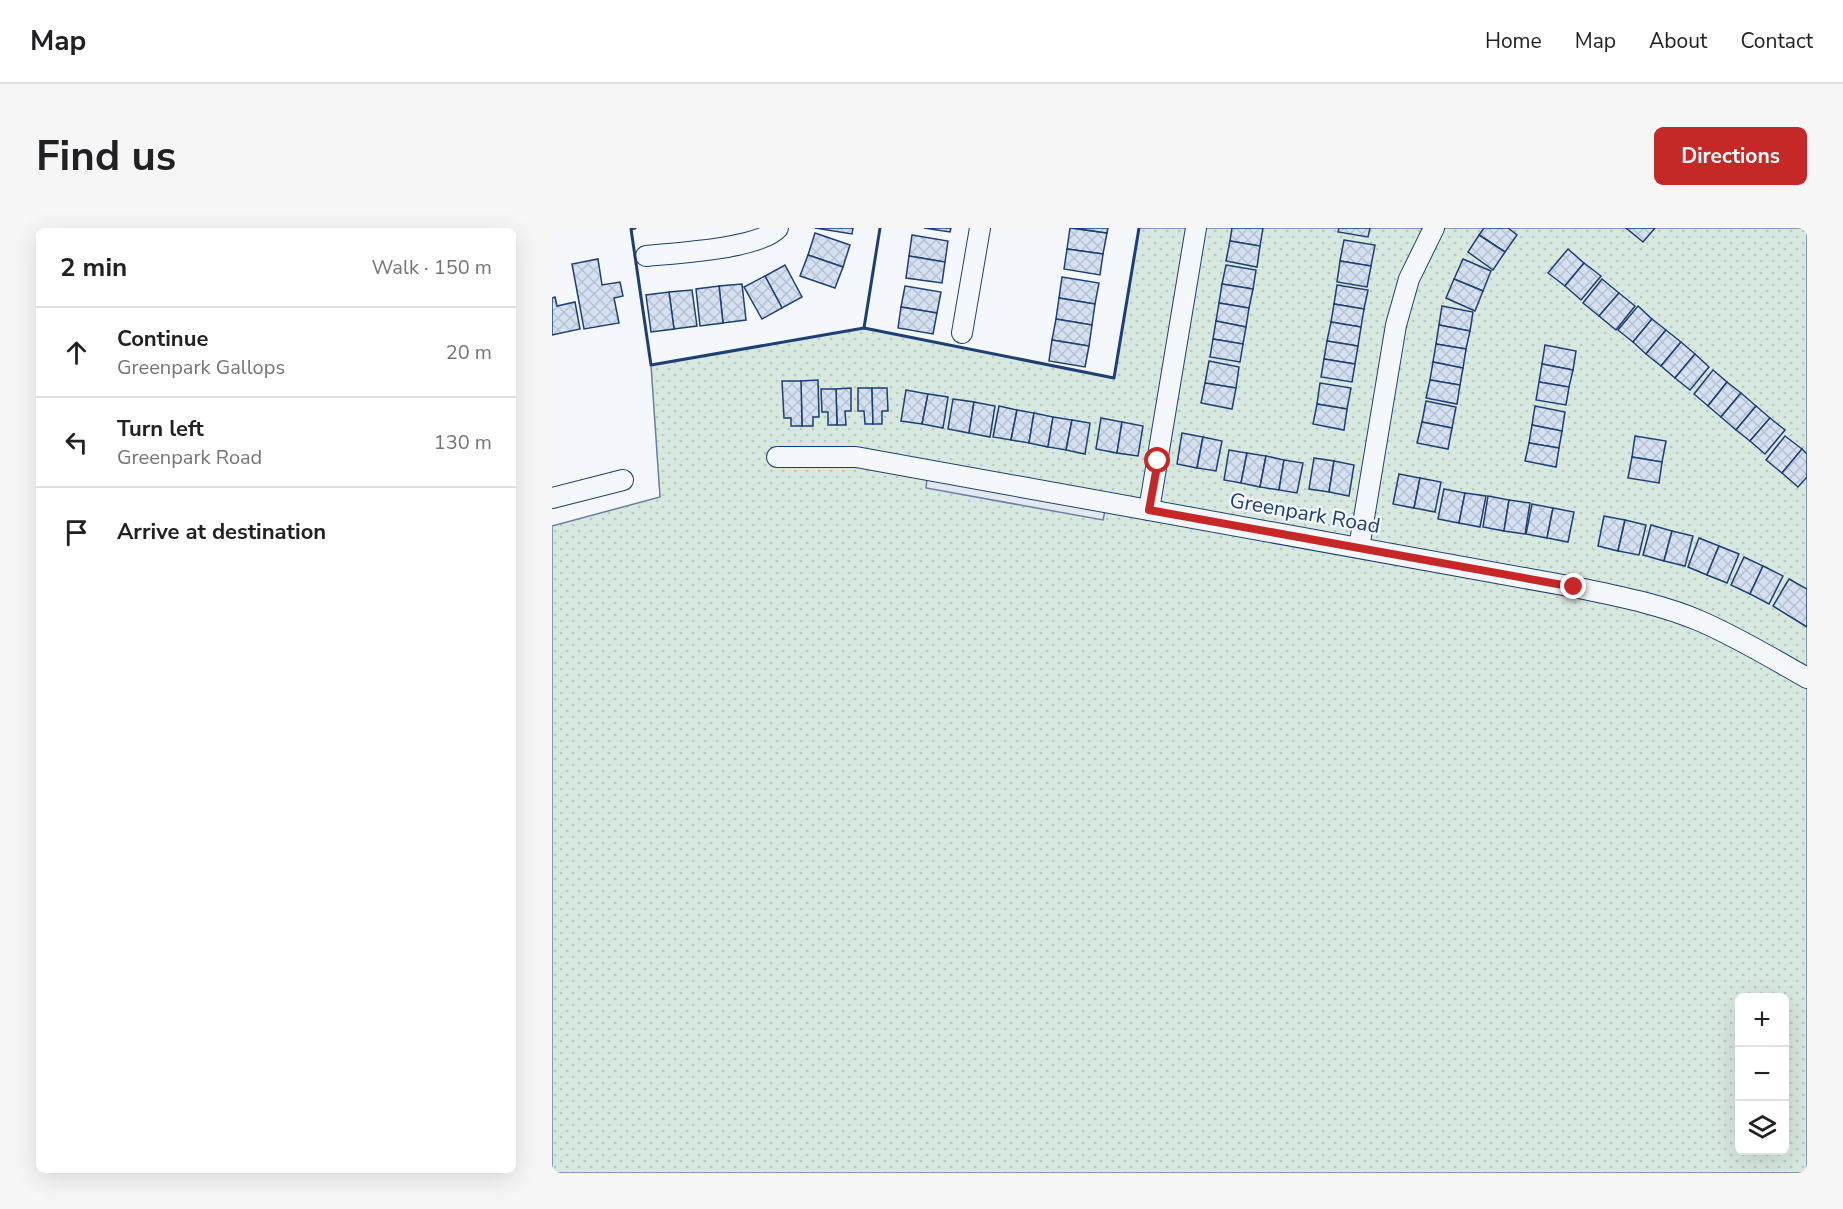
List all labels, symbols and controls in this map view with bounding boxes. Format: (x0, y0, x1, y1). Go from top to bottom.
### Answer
text: Map (30, 22, 86, 60)
text: Home (1485, 27, 1542, 55)
text: Map (1575, 27, 1616, 55)
text: About (1649, 27, 1707, 55)
text: Contact (1740, 27, 1813, 55)
button: Directions (1654, 127, 1807, 185)
text: Find us (36, 128, 176, 185)
text: 2 min (60, 250, 127, 285)
text: Walk · 150 m (372, 254, 492, 281)
text: Continue (117, 324, 208, 354)
icon: ahead (60, 336, 93, 369)
text: 20 m (446, 339, 492, 366)
text: Greenpark Gallops (117, 354, 285, 381)
text: Turn left (117, 414, 204, 444)
icon: left (60, 426, 93, 459)
text: 130 m (434, 429, 492, 456)
text: Greenpark Road (117, 444, 262, 471)
route start (1144, 447, 1170, 473)
street label: Greenpark Road (1227, 486, 1383, 540)
icon: arrive (60, 516, 93, 549)
text: Arrive at destination (117, 517, 326, 547)
route end (1560, 573, 1586, 599)
map controls (1735, 993, 1789, 1155)
button: + (1735, 993, 1789, 1047)
button: − (1735, 1047, 1789, 1101)
button: layers (1735, 1101, 1789, 1155)

